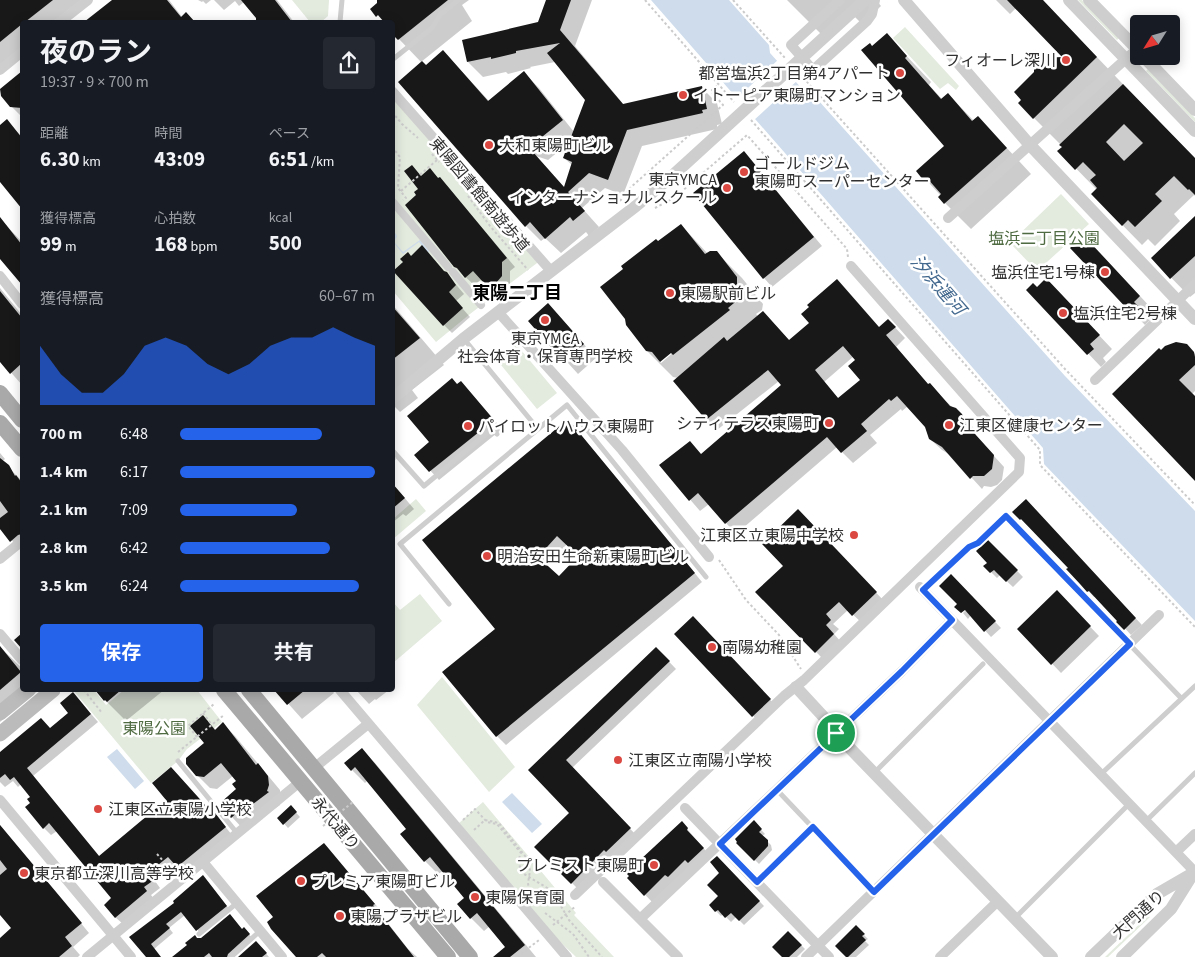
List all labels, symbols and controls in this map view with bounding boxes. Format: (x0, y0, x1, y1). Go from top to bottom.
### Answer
north arrow (1130, 15, 1180, 65)
map controls (1130, 15, 1180, 65)
text: 夜のラン (40, 32, 152, 72)
button: share (323, 37, 375, 89)
place label: フィオーレ深川 (944, 50, 1056, 72)
marker: フィオーレ深川 (1060, 54, 1072, 66)
place label: 都営塩浜2丁目第4アパート (698, 63, 890, 85)
marker: 都営塩浜2丁目第4アパート (894, 67, 906, 79)
text: 19:37 · 9 × 700 m (40, 71, 149, 93)
place label: イトーピア東陽町マンション (693, 85, 901, 107)
marker: イトーピア東陽町マンション (677, 89, 689, 101)
text: 距離 (40, 124, 68, 144)
text: 時間 (154, 124, 182, 144)
text: ペース (269, 124, 310, 144)
street label: 東陽図書館南遊歩道 (425, 132, 534, 257)
place label: 大和東陽町ビル (499, 135, 611, 157)
marker: 大和東陽町ビル (483, 139, 495, 151)
text: 6.30 (40, 144, 80, 174)
text: 43:09 (154, 144, 205, 174)
text: 6:51 (269, 144, 308, 174)
text: km (80, 152, 101, 172)
text: /km (308, 152, 334, 172)
place label: ゴールドジム 東陽町スーパーセンター (754, 153, 930, 193)
marker: ゴールドジム 東陽町スーパーセンター (738, 166, 750, 178)
place label: 東京YMCA インターナショナルスクール (509, 169, 717, 209)
marker: 東京YMCA インターナショナルスクール (721, 182, 733, 194)
text: kcal (269, 208, 292, 228)
text: 獲得標高 (40, 209, 96, 229)
text: 心拍数 (154, 209, 196, 229)
text: 500 (269, 228, 302, 258)
park label: 塩浜二丁目公園 (988, 228, 1100, 250)
text: 99 (40, 229, 62, 259)
text: 168 (154, 229, 188, 259)
text: m (62, 237, 77, 257)
text: bpm (188, 237, 218, 257)
water label: 汐浜運河 (905, 250, 973, 323)
place label: 塩浜住宅1号棟 (991, 262, 1095, 284)
marker: 塩浜住宅1号棟 (1099, 266, 1111, 278)
district label: 東陽二丁目 (472, 281, 562, 306)
place label: 東陽駅前ビル (680, 283, 776, 305)
text: 60–67 m (319, 285, 375, 307)
marker: 東陽駅前ビル (664, 287, 676, 299)
text: 獲得標高 (40, 288, 104, 310)
place label: 塩浜住宅2号棟 (1073, 303, 1177, 325)
marker: 塩浜住宅2号棟 (1057, 307, 1069, 319)
marker: 東京YMCA 社会体育・保育専門学校 (539, 314, 551, 326)
place label: 東京YMCA 社会体育・保育専門学校 (457, 328, 633, 368)
place label: シティテラス東陽町 (676, 413, 819, 435)
place label: 江東区健康センター (959, 415, 1103, 437)
place label: パイロットハウス東陽町 (478, 416, 654, 438)
marker: シティテラス東陽町 (823, 417, 835, 429)
marker: 江東区健康センター (943, 419, 955, 431)
marker: パイロットハウス東陽町 (462, 420, 474, 432)
text: 700 m (40, 423, 82, 445)
text: 6:48 (120, 423, 148, 445)
text: 1.4 km (40, 461, 87, 483)
text: 6:17 (120, 461, 148, 483)
text: 2.1 km (40, 499, 87, 521)
text: 7:09 (120, 499, 148, 521)
place label: 江東区立東陽中学校 (700, 525, 844, 547)
marker: 江東区立東陽中学校 (848, 529, 860, 541)
text: 2.8 km (40, 537, 87, 559)
text: 6:42 (120, 537, 148, 559)
place label: 明治安田生命新東陽町ビル (497, 546, 689, 568)
marker: 明治安田生命新東陽町ビル (481, 550, 493, 562)
text: 3.5 km (40, 575, 87, 597)
text: 6:24 (120, 575, 148, 597)
button: 保存 (40, 624, 203, 682)
button: 共有 (213, 624, 375, 682)
place label: 南陽幼稚園 (722, 637, 802, 659)
marker: 南陽幼稚園 (706, 641, 718, 653)
pin (815, 712, 857, 754)
park label: 東陽公園 (122, 718, 186, 740)
icon: arrive (822, 719, 850, 747)
place label: 江東区立南陽小学校 (628, 750, 772, 772)
marker: 江東区立南陽小学校 (612, 754, 624, 766)
street label: 永代通り (306, 792, 364, 855)
place label: 江東区立東陽小学校 (108, 799, 252, 821)
marker: 江東区立東陽小学校 (92, 803, 104, 815)
place label: プレミスト東陽町 (516, 855, 644, 877)
marker: プレミスト東陽町 (648, 859, 660, 871)
place label: 東京都立深川高等学校 (34, 863, 194, 885)
marker: 東京都立深川高等学校 (18, 867, 30, 879)
place label: プレミア東陽町ビル (311, 871, 455, 893)
marker: プレミア東陽町ビル (295, 875, 307, 887)
street label: 大門通り (1108, 885, 1170, 944)
place label: 東陽保育園 (485, 887, 565, 909)
marker: 東陽保育園 (469, 891, 481, 903)
place label: 東陽プラザビル (350, 906, 462, 928)
marker: 東陽プラザビル (334, 910, 346, 922)

